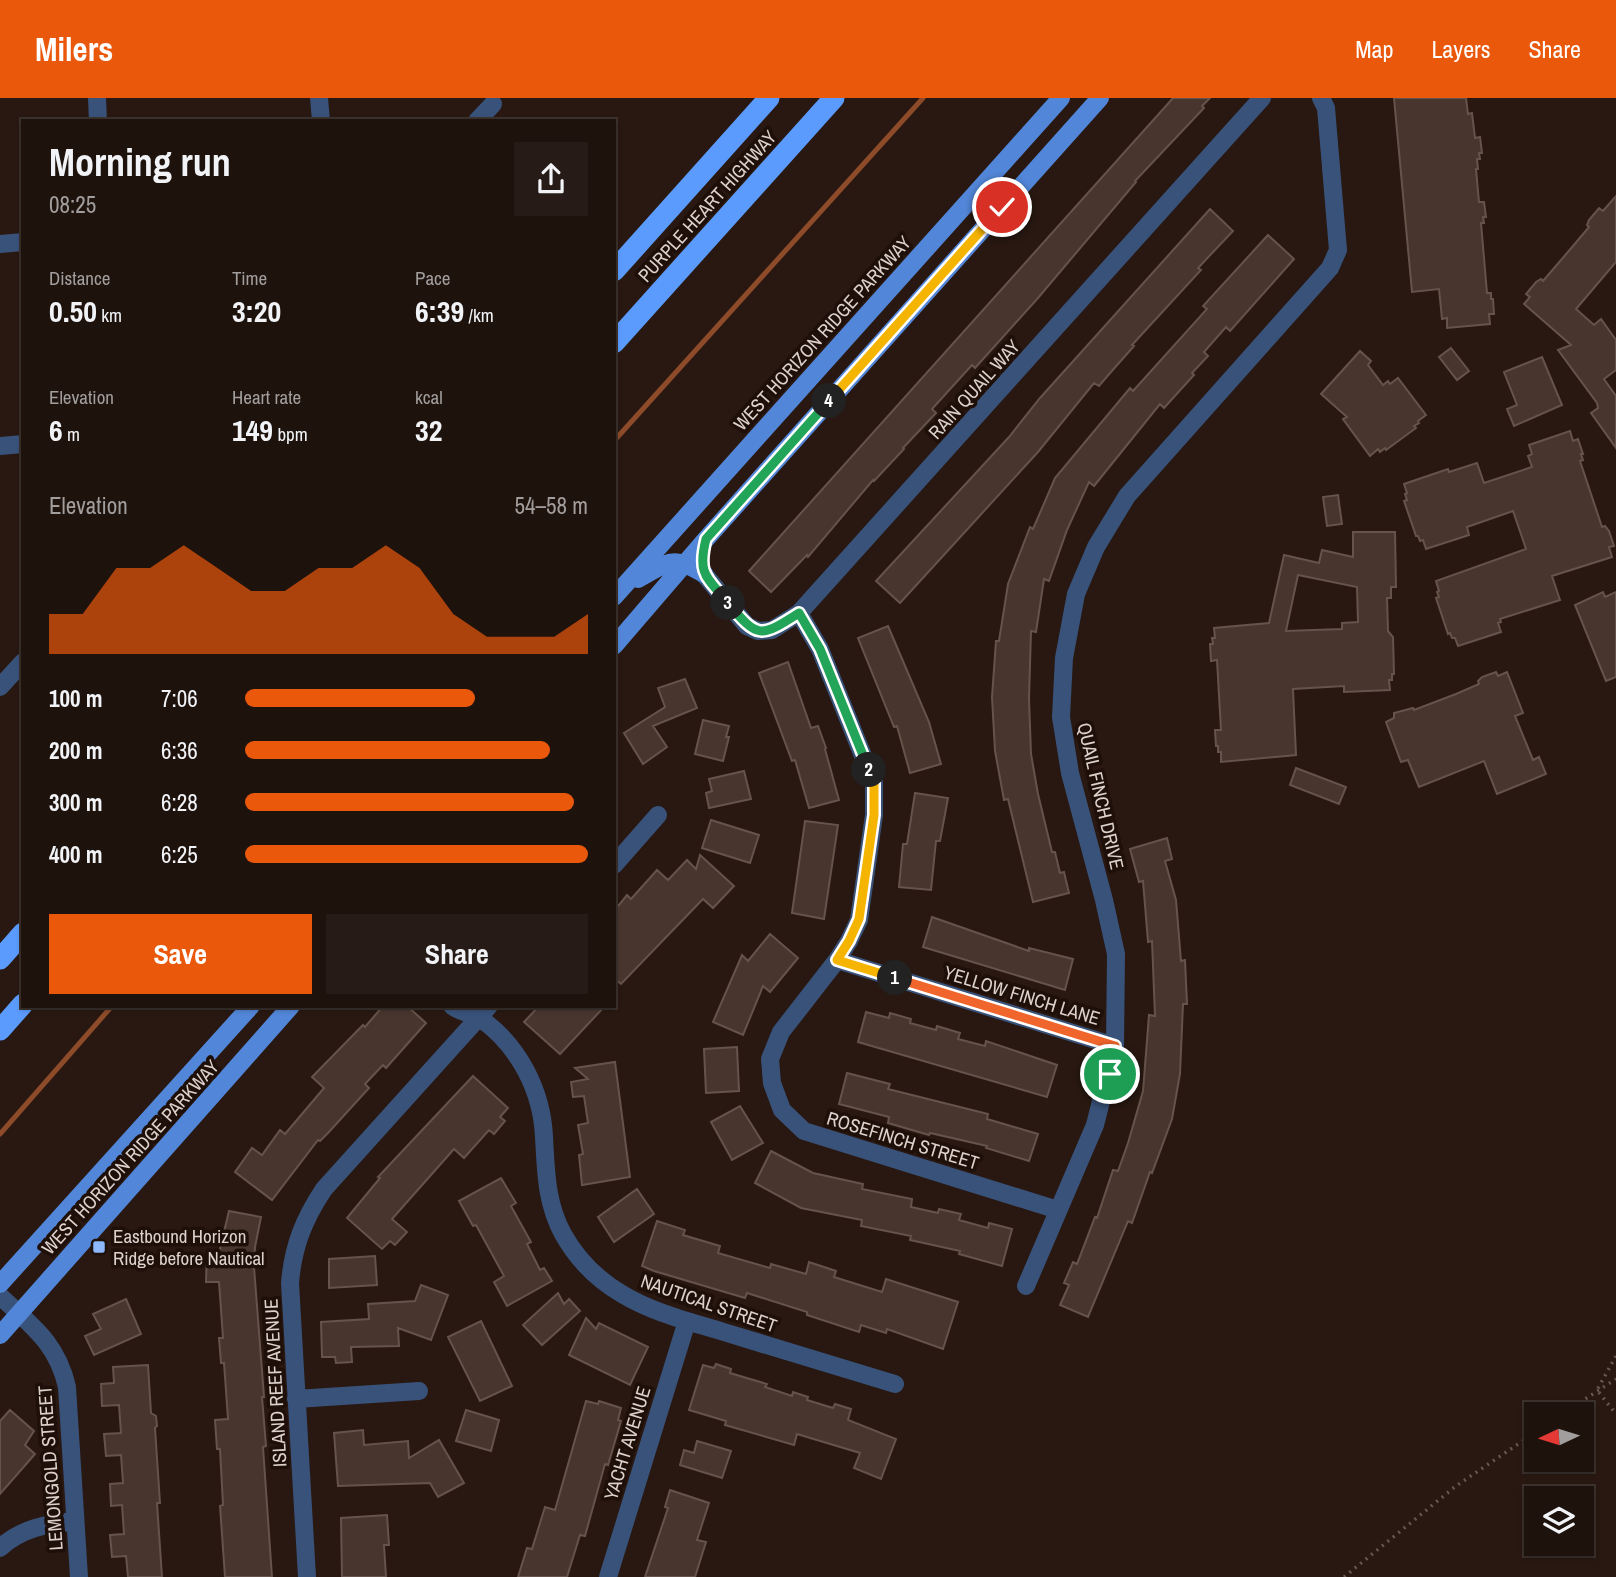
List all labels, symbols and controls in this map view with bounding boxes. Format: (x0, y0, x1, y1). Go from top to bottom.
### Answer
text: Milers (35, 27, 113, 71)
text: Map (1355, 33, 1393, 65)
text: Layers (1431, 33, 1490, 65)
text: Share (1528, 33, 1581, 65)
street label: PURPLE HEART HIGHWAY (632, 124, 783, 288)
text: Morning run (49, 137, 231, 188)
button: share (514, 142, 588, 216)
pin (972, 177, 1032, 237)
icon: check (983, 188, 1021, 226)
text: 08:25 (49, 189, 96, 220)
street label: WEST HORIZON RIDGE PARKWAY (727, 229, 917, 436)
text: Distance (49, 265, 110, 291)
text: Time (232, 265, 267, 291)
text: Pace (415, 265, 451, 291)
text: 0.50 (49, 291, 97, 331)
text: 3:20 (232, 291, 281, 331)
text: 6:39 (415, 291, 464, 331)
text: km (97, 302, 122, 328)
text: /km (464, 302, 494, 328)
street label: RAIN QUAIL WAY (922, 333, 1026, 444)
text: Elevation (49, 384, 114, 410)
text: Heart rate (232, 384, 301, 410)
text: kcal (415, 384, 443, 410)
pin: 4 (812, 384, 846, 418)
text: 4 (824, 387, 833, 413)
text: 6 (49, 410, 63, 450)
text: 149 (232, 410, 273, 450)
text: 32 (415, 410, 442, 450)
text: m (63, 421, 80, 447)
text: bpm (273, 421, 308, 447)
text: Elevation (49, 490, 128, 521)
text: 54–58 m (515, 490, 588, 521)
pin: 3 (710, 586, 746, 620)
text: 3 (723, 589, 732, 615)
text: 100 m (49, 683, 102, 714)
text: 7:06 (161, 683, 198, 714)
street label: QUAIL FINCH DRIVE (1071, 720, 1131, 872)
text: 200 m (49, 735, 102, 766)
text: 6:36 (161, 735, 198, 766)
pin: 2 (852, 752, 886, 788)
text: 2 (864, 756, 873, 782)
text: 300 m (49, 787, 102, 818)
text: 6:28 (161, 787, 198, 818)
text: 400 m (49, 839, 102, 870)
text: 6:25 (161, 839, 198, 870)
button: Save (49, 914, 312, 994)
button: Share (326, 914, 588, 994)
street label: YELLOW FINCH LANE (941, 959, 1103, 1031)
pin: 1 (878, 960, 912, 996)
text: 1 (890, 964, 899, 990)
pin (1080, 1044, 1140, 1104)
street label: WEST HORIZON RIDGE PARKWAY (35, 1053, 225, 1260)
icon: arrive (1091, 1055, 1129, 1093)
street label: ROSEFINCH STREET (824, 1105, 983, 1176)
place label: Eastbound Horizon Ridge before Nautical (113, 1223, 265, 1271)
marker: Eastbound Horizon Ridge before Nautical (91, 1239, 107, 1255)
street label: NAUTICAL STREET (638, 1268, 781, 1339)
street label: ISLAND REEF AVENUE (258, 1298, 292, 1468)
street label: YACHT AVENUE (597, 1383, 657, 1503)
street label: LEMONGOLD STREET (31, 1384, 69, 1551)
north arrow (1524, 1402, 1594, 1472)
map controls (1524, 1402, 1594, 1556)
button: layers (1524, 1486, 1594, 1556)

